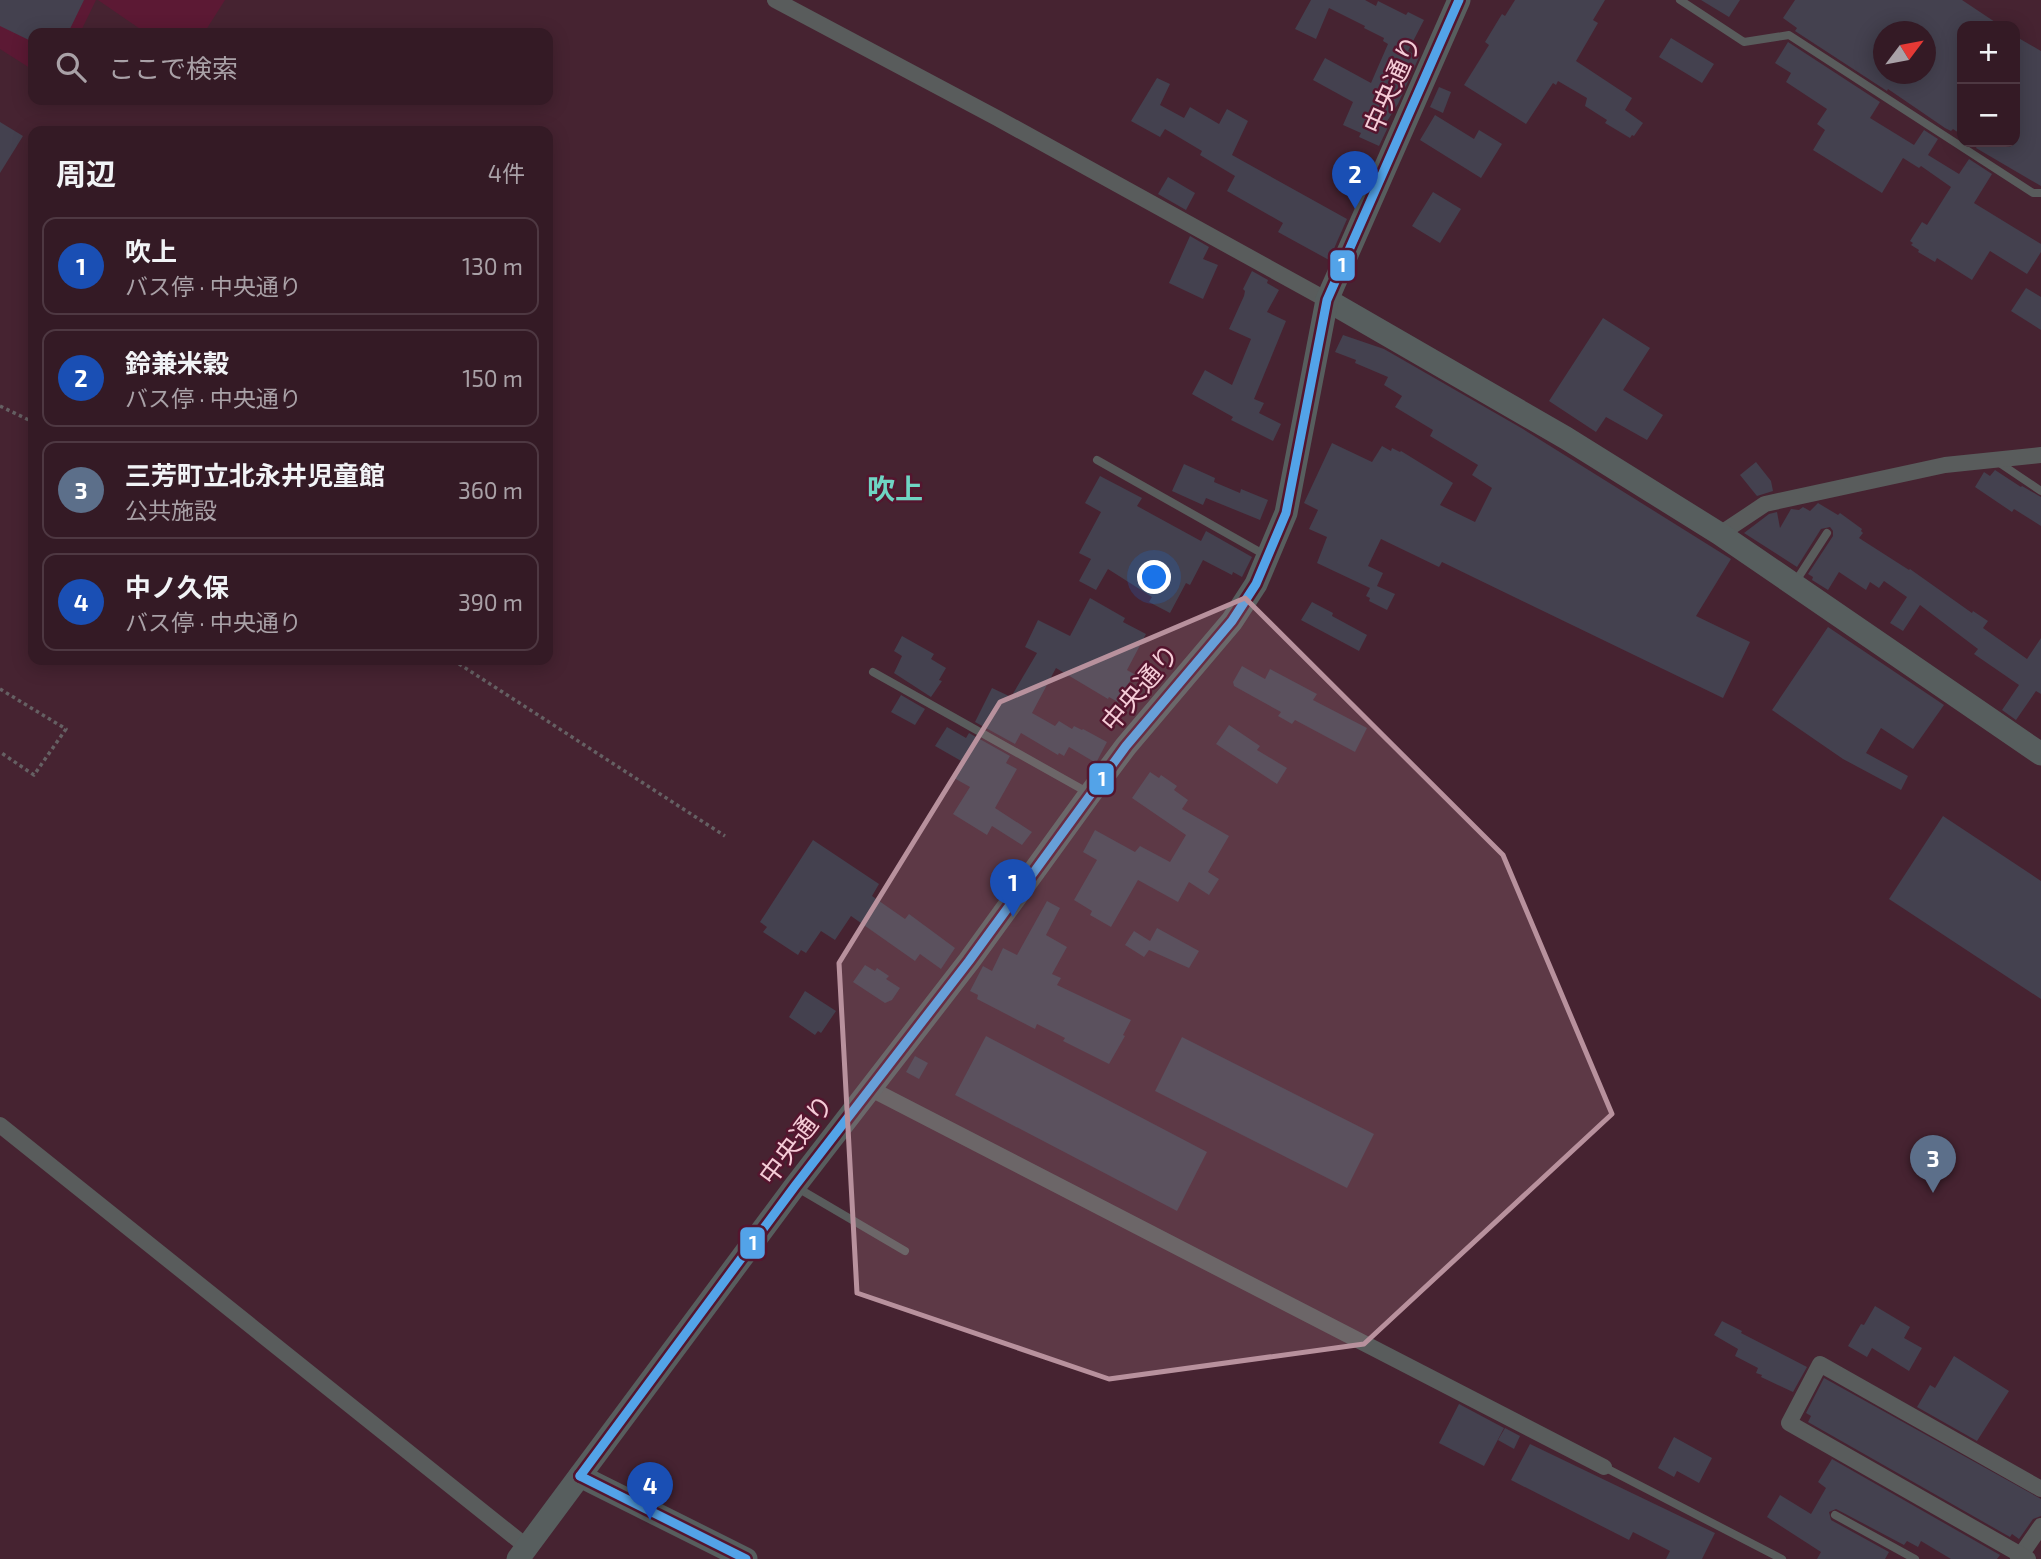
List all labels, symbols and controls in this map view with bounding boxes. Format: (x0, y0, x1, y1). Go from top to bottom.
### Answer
north arrow (1873, 21, 1936, 84)
map controls (1957, 21, 2020, 147)
button: + (1957, 21, 2020, 84)
search box (28, 28, 553, 105)
street label: 中央通り (1356, 30, 1426, 138)
icon: search (52, 48, 90, 86)
text: ここで検索 (108, 52, 238, 83)
button: − (1957, 84, 2020, 147)
pin: 2 (1332, 151, 1378, 209)
text: 周辺 (56, 155, 116, 191)
text: 4件 (488, 159, 525, 187)
text: 吹上 (125, 235, 177, 266)
line badge: 1 (1329, 249, 1356, 282)
text: 1 (76, 252, 86, 280)
text: 130 m (462, 252, 523, 280)
text: 1 (1338, 253, 1346, 276)
text: バス停 · 中央通り (125, 272, 302, 300)
text: 鈴兼米穀 (125, 347, 229, 378)
text: 2 (74, 364, 88, 392)
text: 150 m (462, 364, 523, 392)
text: バス停 · 中央通り (125, 384, 302, 412)
text: 三芳町立北永井児童館 (125, 459, 385, 490)
district label: 吹上 (867, 471, 923, 505)
text: 3 (74, 476, 88, 504)
text: 360 m (458, 476, 523, 504)
text: 公共施設 (125, 496, 217, 524)
your location (1137, 560, 1171, 594)
text: 中ノ久保 (125, 571, 229, 602)
text: 4 (74, 588, 88, 616)
text: 390 m (458, 588, 523, 616)
text: バス停 · 中央通り (125, 608, 302, 636)
street label: 中央通り (1094, 637, 1184, 737)
line badge: 1 (1088, 762, 1115, 796)
text: 1 (1098, 767, 1106, 790)
pin: 1 (990, 859, 1036, 917)
street label: 中央通り (751, 1088, 839, 1190)
pin: 3 (1910, 1135, 1956, 1193)
line badge: 1 (739, 1226, 766, 1260)
text: 1 (749, 1231, 757, 1254)
pin: 4 (627, 1462, 673, 1520)

